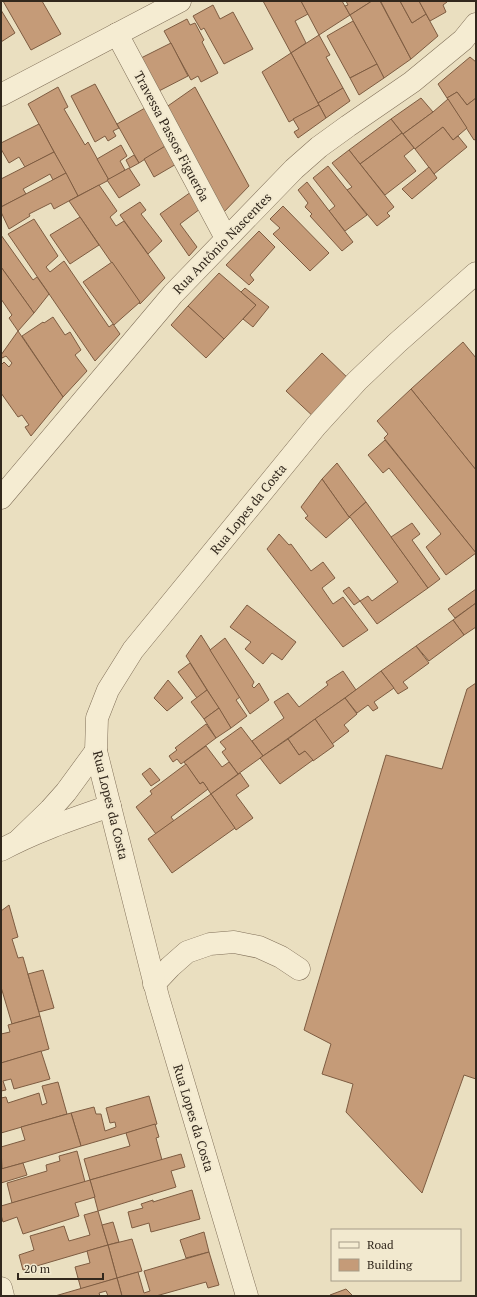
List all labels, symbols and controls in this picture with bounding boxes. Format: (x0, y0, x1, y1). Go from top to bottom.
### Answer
street label: Travessa Passos Figuerôa (130, 68, 214, 205)
street label: Rua Antônio Nascentes (169, 188, 275, 298)
street label: Rua Lopes da Costa (206, 460, 290, 558)
street label: Rua Lopes da Costa (89, 749, 133, 862)
street label: Rua Lopes da Costa (169, 1062, 219, 1174)
legend (331, 1229, 461, 1281)
text: Road (367, 1237, 394, 1252)
scale bar (18, 1255, 103, 1281)
text: Building (367, 1257, 413, 1272)
text: 20 m (24, 1261, 51, 1276)

